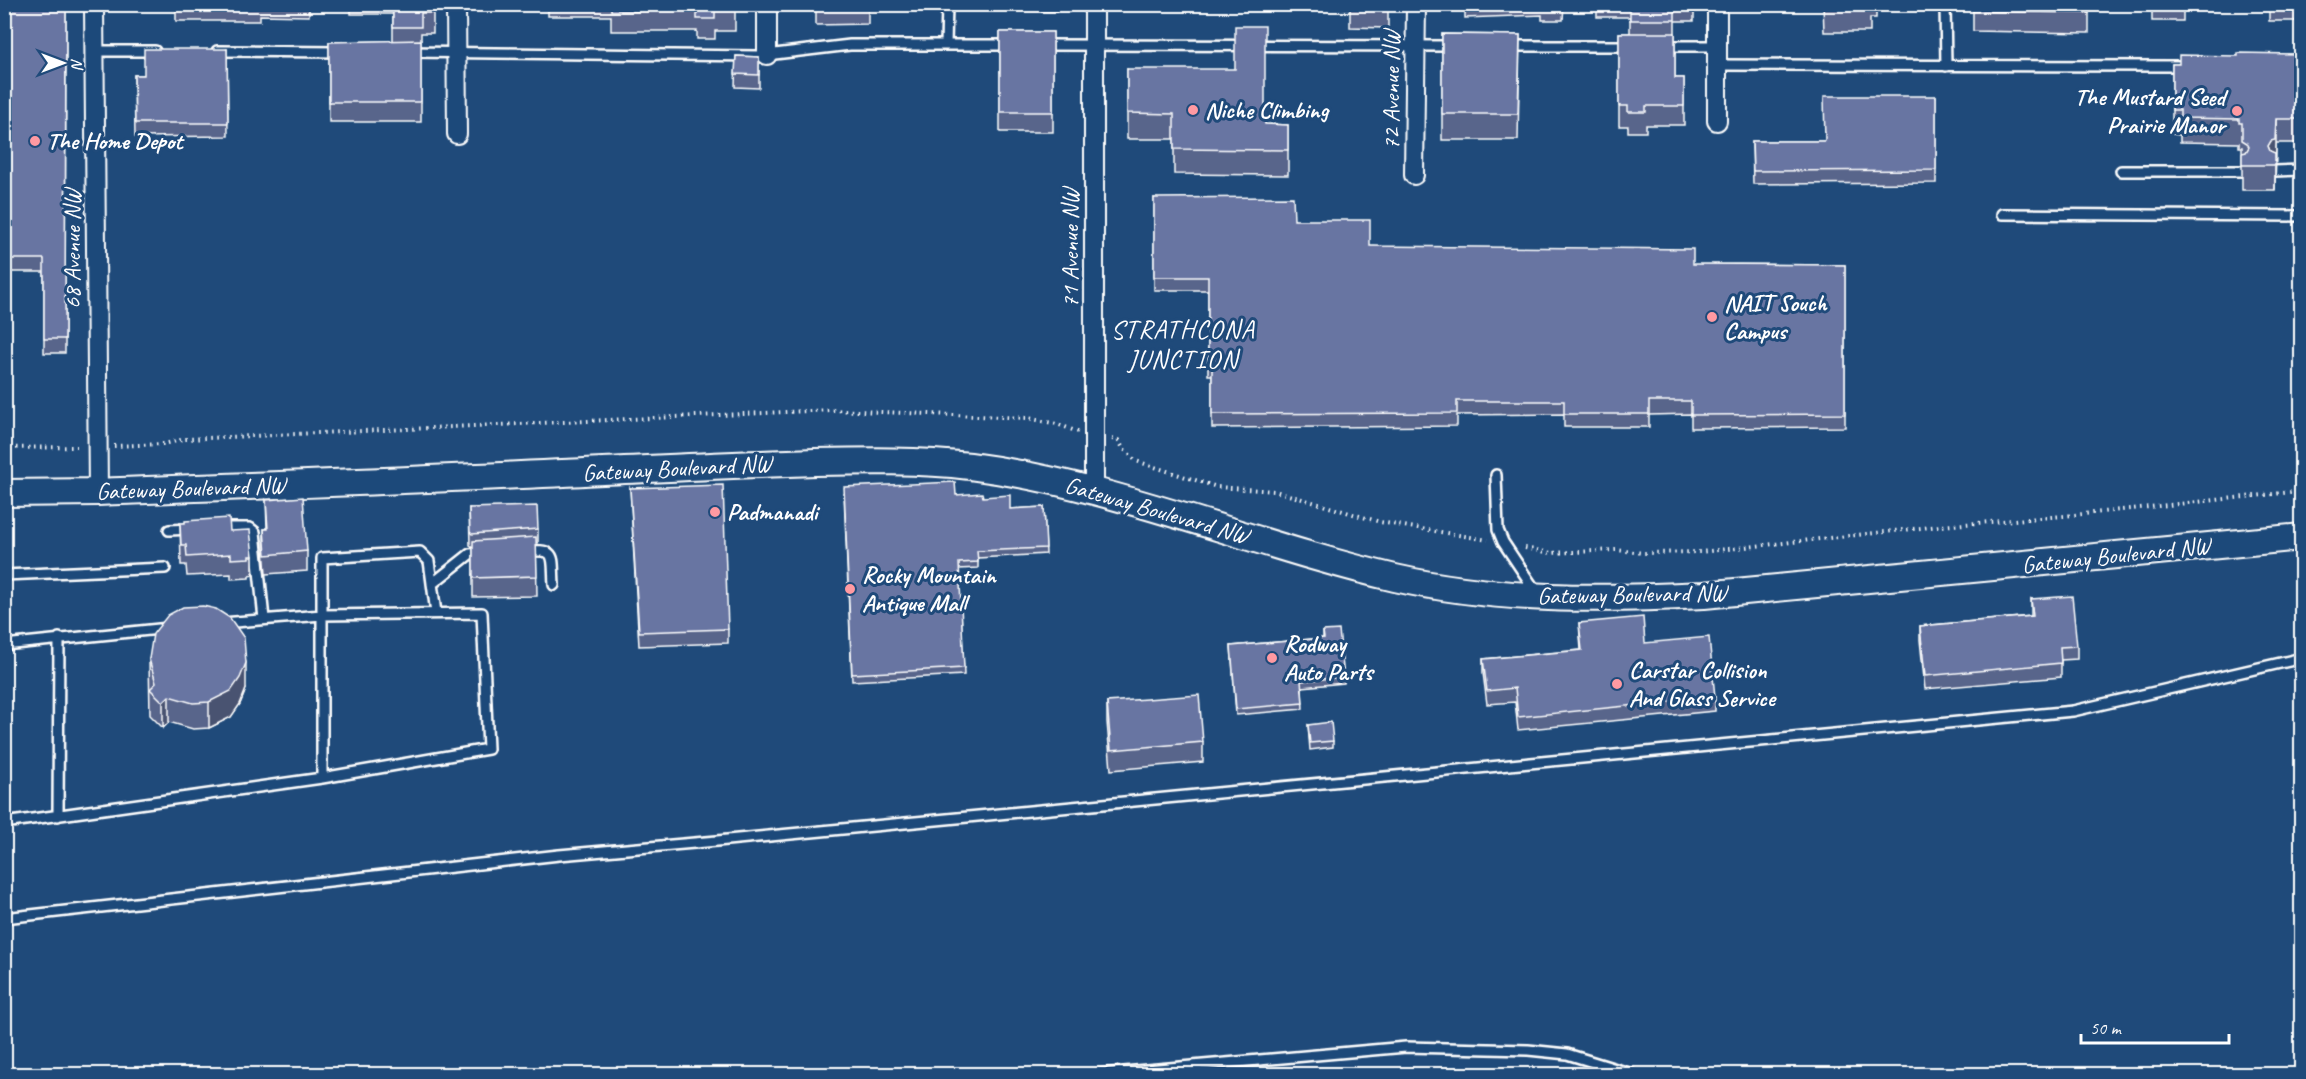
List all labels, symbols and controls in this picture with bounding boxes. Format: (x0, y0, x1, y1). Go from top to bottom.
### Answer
street label: 72 Avenue NW (1376, 27, 1406, 150)
north arrow (33, 33, 93, 93)
text: N (67, 58, 87, 71)
place label: The Mustard Seed Prairie Manor (2074, 82, 2229, 140)
place label: Niche Climbing (1205, 95, 1331, 125)
marker: Niche Climbing (1186, 103, 1200, 117)
marker: The Mustard Seed Prairie Manor (2230, 104, 2244, 118)
place label: The Home Depot (47, 126, 185, 156)
marker: The Home Depot (28, 134, 42, 148)
street label: 71 Avenue NW (1055, 185, 1085, 308)
street label: 68 Avenue NW (57, 186, 87, 309)
place label: NAIT Souch Campus (1724, 288, 1827, 346)
marker: NAIT Souch Campus (1705, 310, 1719, 324)
district label: STRATHCONA JUNCTION (1111, 313, 1256, 376)
street label: Gateway Boulevard NW (581, 448, 775, 488)
street label: Gateway Boulevard NW (1062, 469, 1255, 551)
street label: Gateway Boulevard NW (96, 470, 289, 506)
place label: Padmanadi (727, 497, 821, 527)
marker: Padmanadi (708, 505, 722, 519)
street label: Gateway Boulevard NW (2020, 530, 2215, 580)
place label: Rocky Mountain Antique Mall (862, 560, 998, 618)
street label: Gateway Boulevard NW (1537, 577, 1730, 611)
marker: Rocky Mountain Antique Mall (843, 582, 857, 596)
place label: Rodway Auto Parts (1284, 629, 1375, 687)
marker: Rodway Auto Parts (1265, 651, 1279, 665)
place label: Carstar Collision And Glass Service (1629, 655, 1777, 713)
marker: Carstar Collision And Glass Service (1610, 677, 1624, 691)
scale bar (2081, 1007, 2230, 1045)
text: 50 m (2090, 1017, 2123, 1039)

